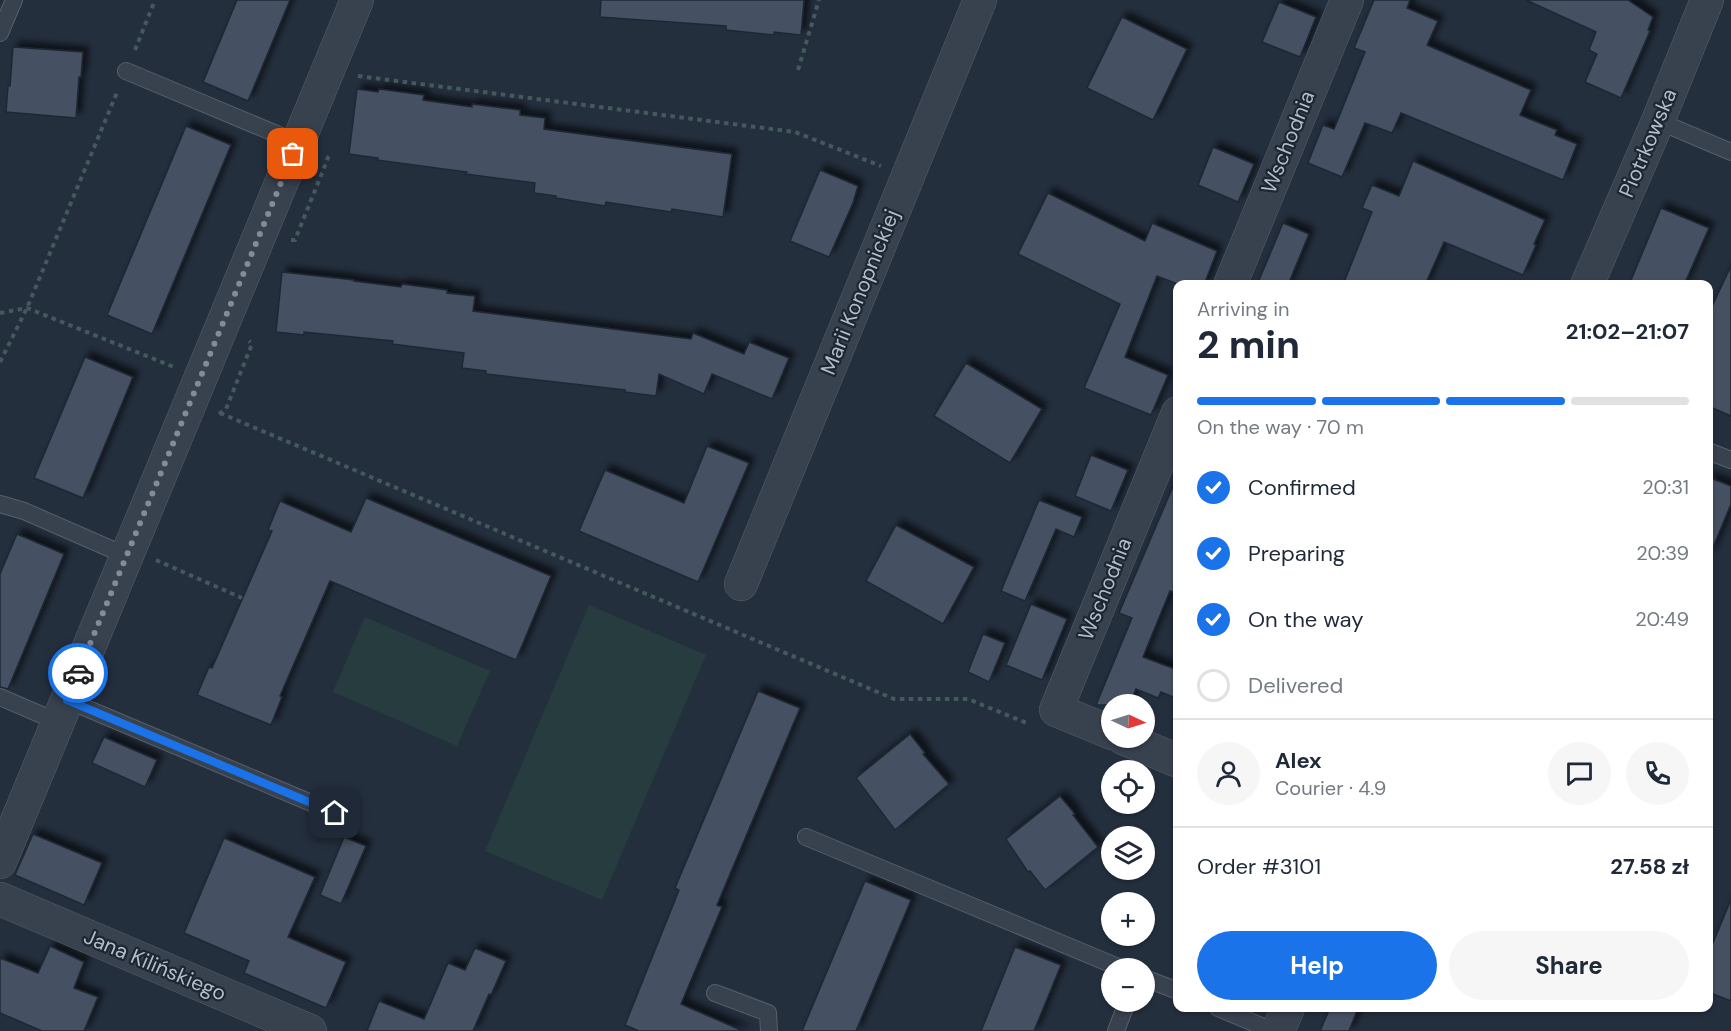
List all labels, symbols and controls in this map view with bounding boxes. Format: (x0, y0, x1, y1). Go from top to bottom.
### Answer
street label: Piotrkowska (1613, 84, 1683, 202)
street label: Wschodnia (1255, 87, 1321, 197)
pin (267, 128, 318, 179)
icon: bag (276, 137, 309, 170)
street label: Marii Konopnickiej (814, 205, 906, 379)
text: Arriving in (1197, 296, 1289, 322)
text: 21:02–21:07 (1566, 317, 1689, 346)
text: 2 min (1197, 319, 1300, 370)
text: On the way · 70 m (1197, 414, 1364, 440)
icon: check (1197, 471, 1230, 504)
text: Confirmed (1248, 473, 1356, 502)
text: 20:31 (1642, 474, 1689, 500)
street label: Wschodnia (1072, 534, 1138, 644)
icon: check (1197, 537, 1230, 570)
text: Preparing (1248, 539, 1345, 568)
text: 20:39 (1636, 540, 1689, 566)
icon: check (1197, 603, 1230, 636)
text: On the way (1248, 605, 1363, 634)
text: 20:49 (1635, 606, 1689, 632)
courier (48, 643, 108, 703)
icon: car (62, 657, 95, 690)
text: Delivered (1248, 671, 1343, 700)
north arrow (1101, 694, 1155, 748)
map controls (1101, 694, 1155, 1012)
button: person (1197, 742, 1260, 805)
button: chat (1548, 742, 1611, 805)
button: phone (1626, 742, 1689, 805)
text: Alex (1275, 746, 1322, 775)
button: locate (1101, 760, 1155, 814)
text: Courier · 4.9 (1275, 775, 1386, 801)
pin (309, 787, 360, 838)
icon: home (318, 796, 351, 829)
button: layers (1101, 826, 1155, 880)
text: Order #3101 (1197, 852, 1321, 881)
text: 27.58 zł (1610, 852, 1689, 881)
button: + (1101, 892, 1155, 946)
street label: Jana Kilińskiego (80, 922, 230, 1008)
button: Help (1197, 931, 1437, 1000)
button: Share (1449, 931, 1689, 1000)
button: − (1101, 958, 1155, 1012)

